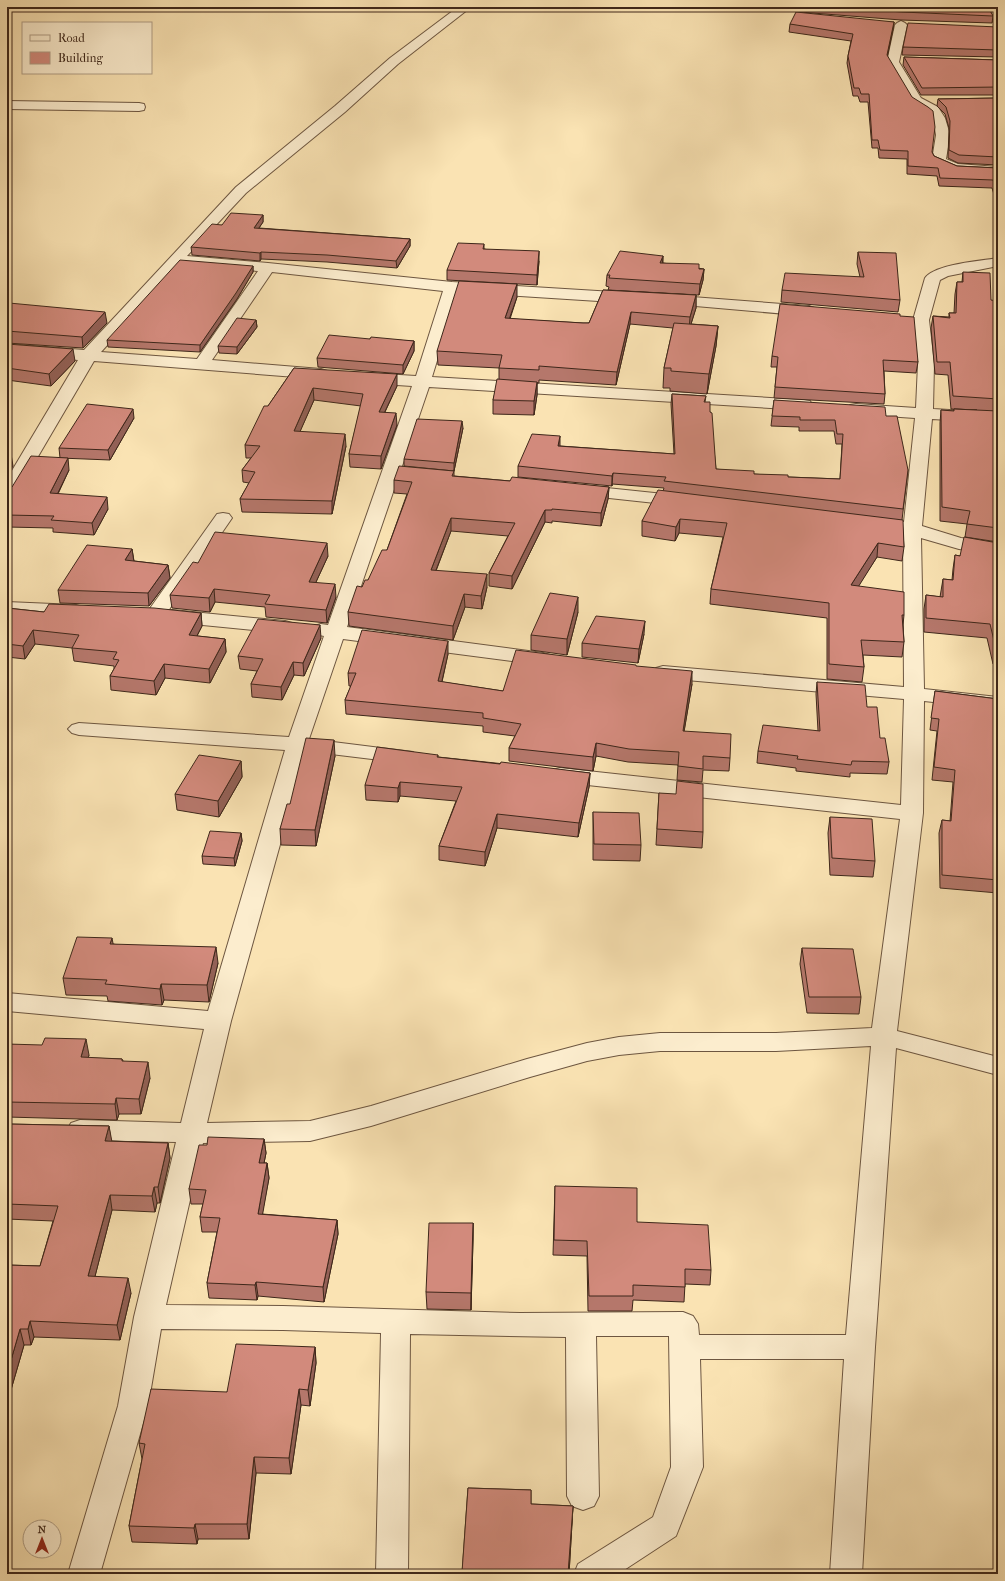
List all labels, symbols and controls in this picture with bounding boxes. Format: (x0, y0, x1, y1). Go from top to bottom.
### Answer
legend (22, 22, 152, 74)
text: Road (58, 31, 85, 45)
text: Building (58, 51, 103, 65)
north arrow (22, 1519, 62, 1559)
text: N (38, 1523, 47, 1536)

